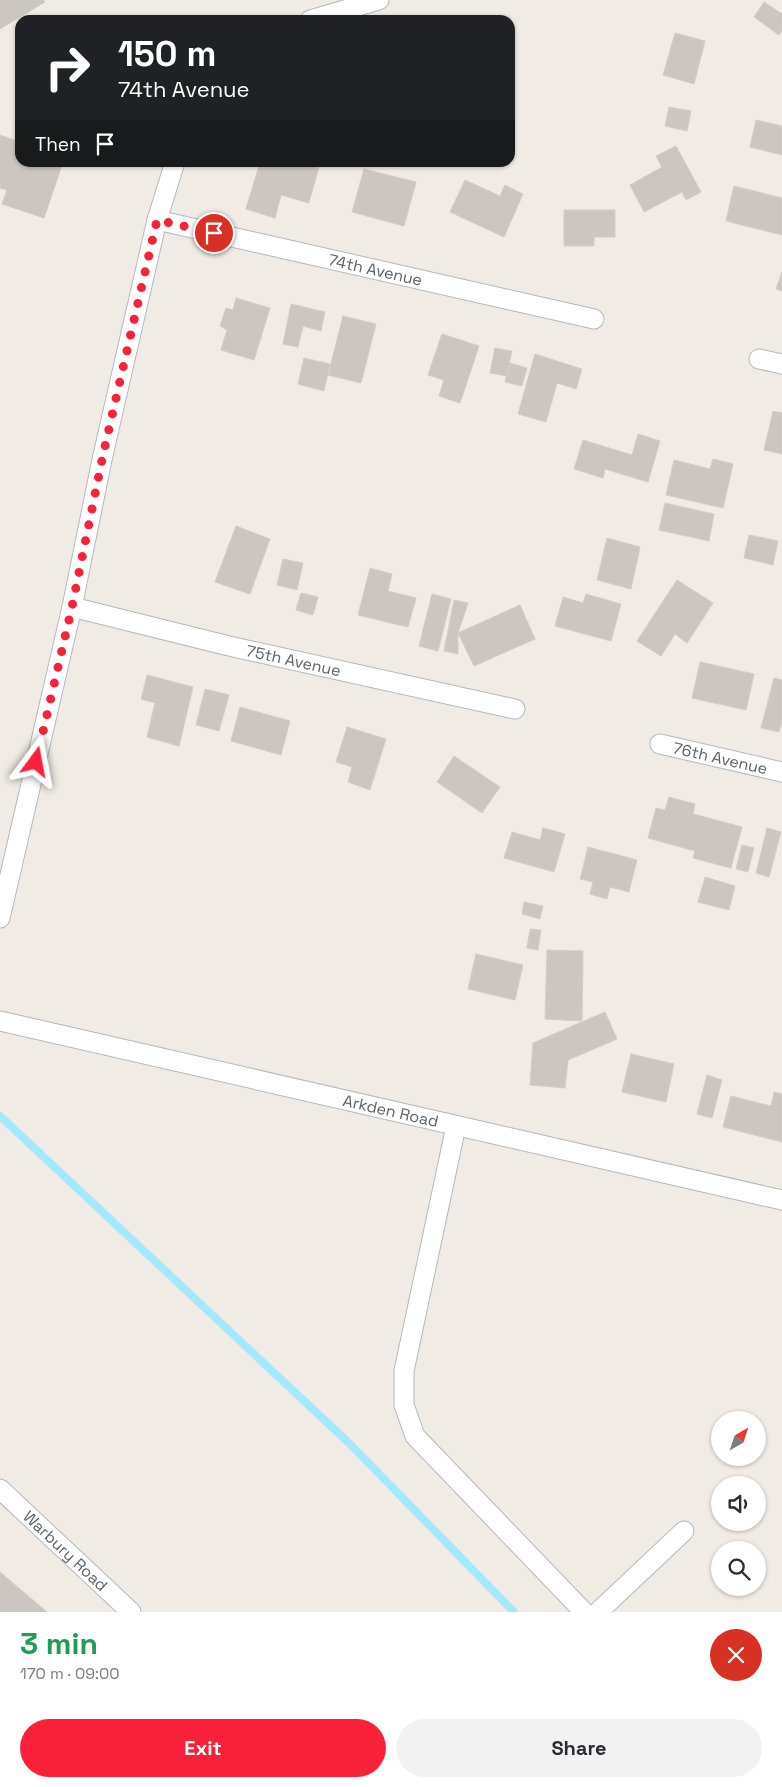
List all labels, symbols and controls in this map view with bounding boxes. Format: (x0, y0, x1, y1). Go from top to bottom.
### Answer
text: 150 m (118, 32, 216, 76)
icon: right (35, 35, 100, 100)
text: 74th Avenue (118, 75, 250, 103)
icon: arrive (91, 130, 119, 158)
text: Then (35, 132, 81, 157)
pin (193, 212, 235, 254)
icon: arrive (200, 219, 228, 247)
street label: 74th Avenue (326, 249, 424, 291)
street label: 75th Avenue (244, 640, 343, 681)
position arrow (9, 735, 61, 787)
street label: 76th Avenue (671, 737, 770, 779)
street label: Arkden Road (341, 1090, 441, 1132)
north arrow (711, 1411, 766, 1466)
map controls (711, 1411, 766, 1596)
button: sound (711, 1476, 766, 1531)
street label: Warbury Road (19, 1506, 112, 1596)
button: search (711, 1541, 766, 1596)
text: 3 min (20, 1624, 98, 1663)
button: close (710, 1629, 762, 1681)
text: 170 m · 09:00 (20, 1663, 120, 1684)
button: Exit (20, 1719, 386, 1777)
button: Share (396, 1719, 762, 1777)

